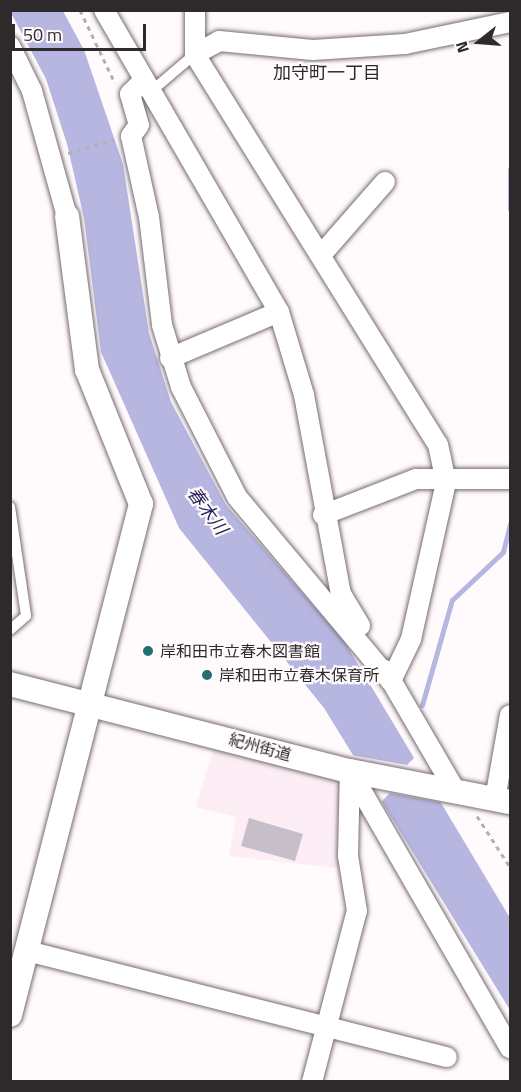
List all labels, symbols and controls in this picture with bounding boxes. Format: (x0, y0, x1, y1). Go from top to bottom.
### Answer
scale bar (15, 12, 148, 50)
north arrow (449, 12, 509, 72)
text: 50 m (23, 21, 62, 48)
text: N (449, 38, 475, 56)
district label: 加守町一丁目 (273, 62, 381, 84)
water label: 春木川 (182, 483, 232, 539)
place label: 岸和田市立春木図書館 (160, 641, 320, 661)
marker: 岸和田市立春木図書館 (141, 644, 155, 658)
place label: 岸和田市立春木保育所 (219, 665, 379, 685)
marker: 岸和田市立春木保育所 (200, 668, 214, 682)
street label: 紀州街道 (227, 729, 293, 765)

